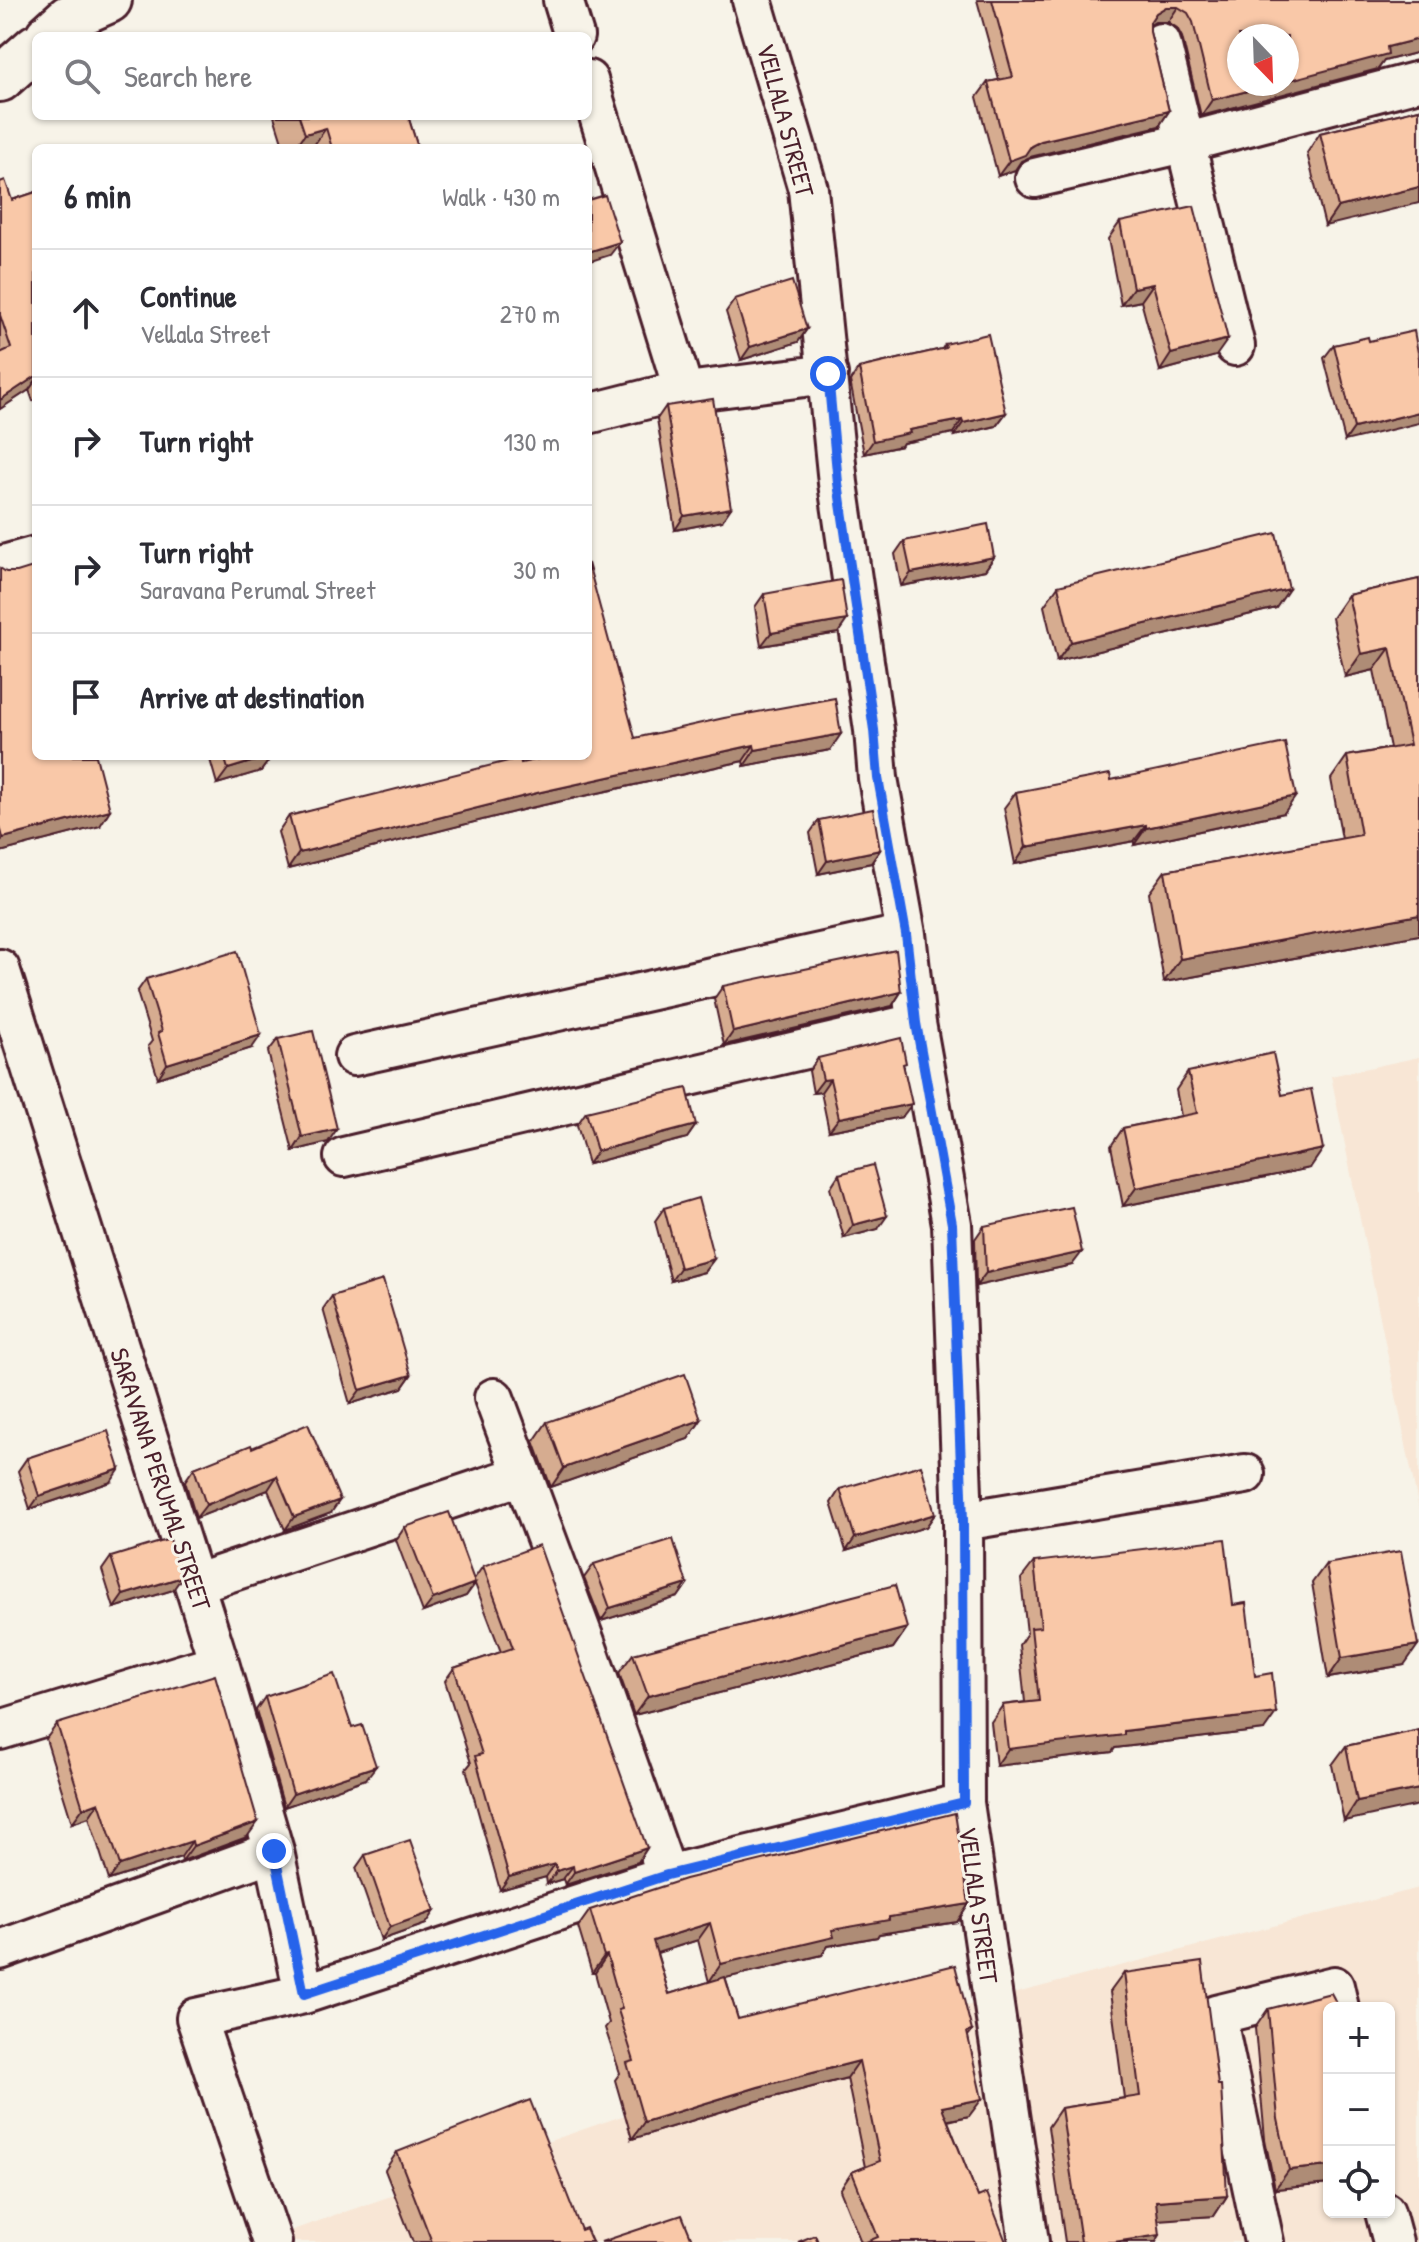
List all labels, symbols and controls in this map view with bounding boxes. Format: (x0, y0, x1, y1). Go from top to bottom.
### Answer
north arrow (1227, 24, 1299, 96)
search box (32, 32, 592, 120)
street label: VELLALA STREET (749, 39, 824, 201)
icon: search (60, 54, 104, 98)
text: Search here (124, 56, 252, 96)
text: 6 min (64, 173, 132, 219)
text: Walk · 430 m (442, 179, 560, 214)
text: Continue (140, 276, 237, 316)
icon: ahead (64, 291, 108, 335)
text: 270 m (500, 296, 560, 331)
text: Vellala Street (140, 316, 270, 351)
route start (810, 356, 846, 392)
icon: right (64, 419, 108, 463)
text: Turn right (140, 421, 253, 461)
text: 130 m (504, 424, 560, 459)
text: Turn right (140, 532, 253, 572)
icon: right (64, 547, 108, 591)
text: 30 m (513, 552, 560, 587)
text: Saravana Perumal Street (140, 572, 375, 607)
icon: arrive (64, 675, 108, 719)
text: Arrive at destination (140, 677, 365, 717)
street label: SARAVANA PERUMAL STREET (102, 1343, 220, 1615)
street label: VELLALA STREET (951, 1825, 1007, 1986)
route end (256, 1833, 292, 1869)
map controls (1323, 2002, 1395, 2218)
button: + (1323, 2002, 1395, 2074)
button: − (1323, 2074, 1395, 2146)
button: locate (1323, 2146, 1395, 2218)

